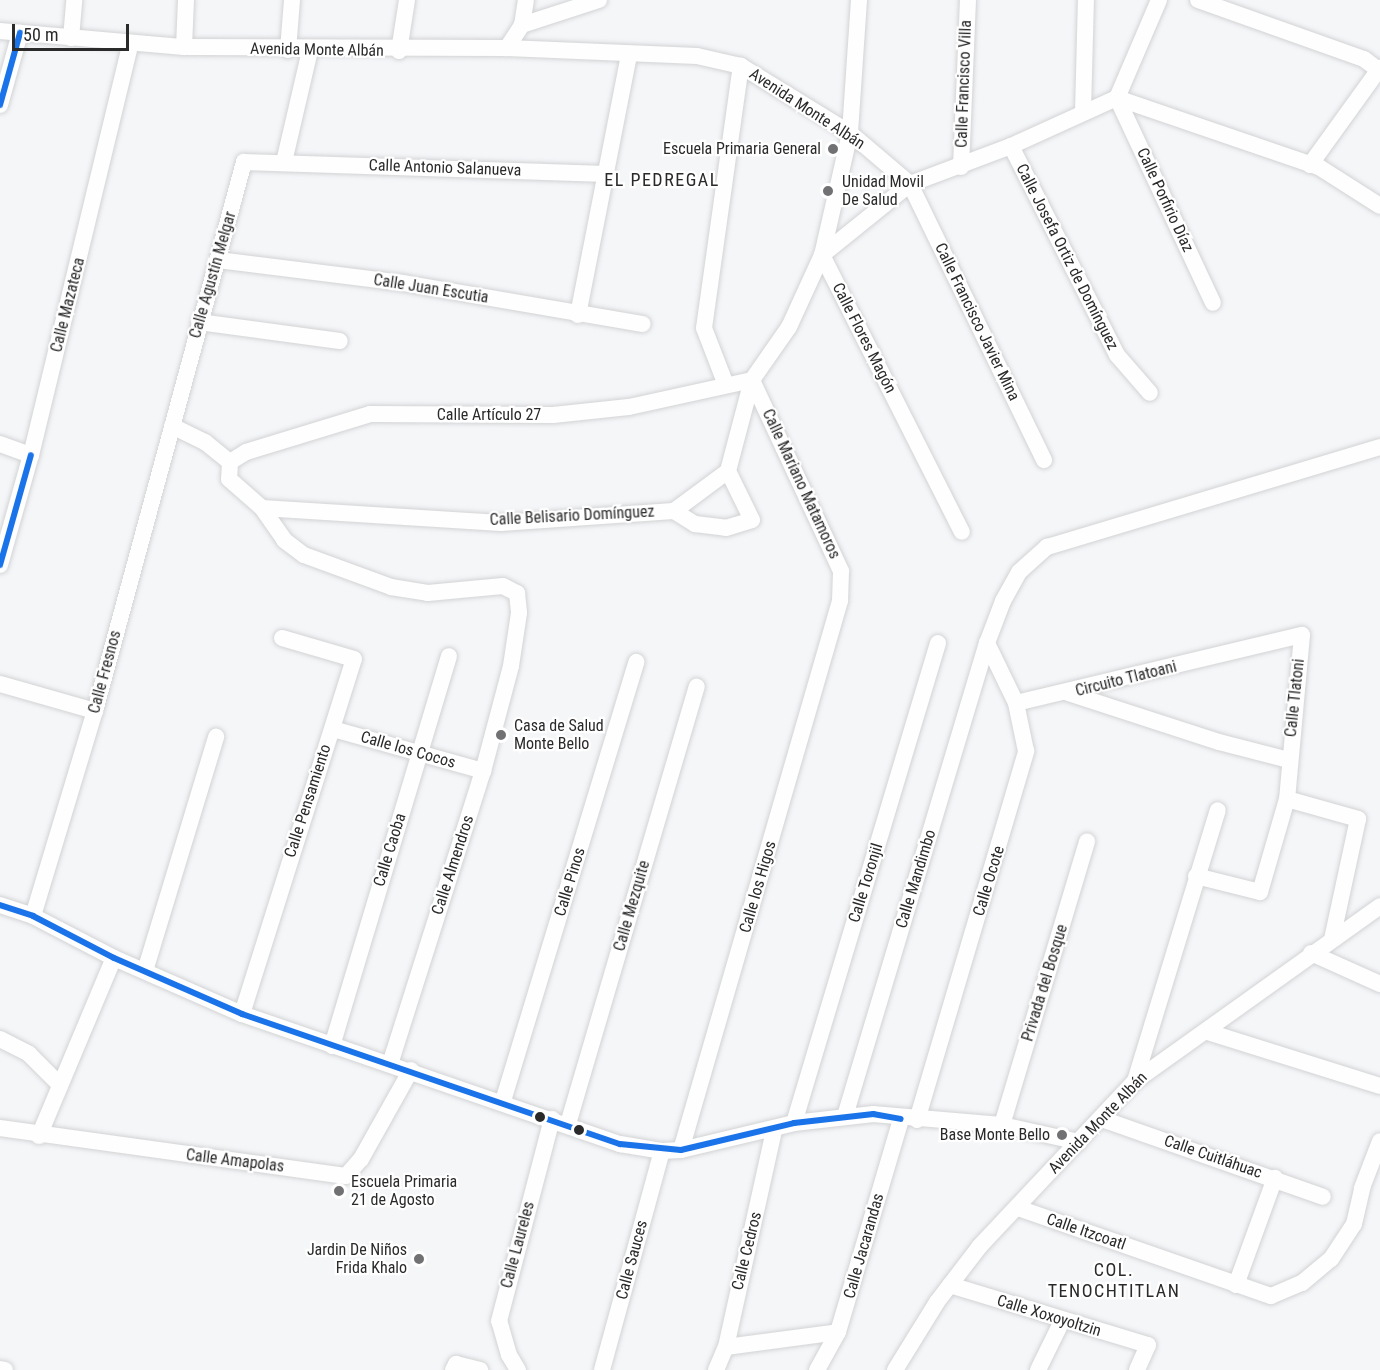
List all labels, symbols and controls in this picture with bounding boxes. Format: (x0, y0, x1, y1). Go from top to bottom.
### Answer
scale bar (15, 12, 132, 50)
street label: Calle Francisco Villa (952, 20, 976, 148)
text: 50 m (23, 24, 58, 45)
street label: Avenida Monte Albán (250, 39, 384, 61)
street label: Avenida Monte Albán (746, 65, 868, 153)
place label: Escuela Primaria General (663, 139, 821, 159)
marker: Escuela Primaria General (826, 142, 840, 156)
street label: Calle Porfirio Díaz (1133, 145, 1197, 255)
street label: Calle Antonio Salanueva (368, 156, 522, 180)
street label: Calle Josefa Ortiz de Domínguez (1012, 161, 1122, 353)
district label: EL PEDREGAL (604, 169, 720, 191)
place label: Unidad Movil De Salud (842, 172, 924, 210)
marker: Unidad Movil De Salud (819, 182, 837, 200)
street label: Calle Agustín Melgar (186, 209, 240, 341)
street label: Calle Francisco Javier Mina (930, 240, 1024, 404)
street label: Calle Mazateca (47, 256, 89, 354)
street label: Calle Juan Escutia (372, 270, 490, 308)
street label: Calle Flores Magón (828, 280, 900, 396)
street label: Calle Artículo 27 (437, 405, 541, 425)
street label: Calle Mariano Matamoros (758, 406, 844, 562)
street label: Calle Belisario Domínguez (489, 502, 655, 530)
street label: Calle Fresnos (85, 628, 125, 716)
street label: Circuito Tlatoani (1073, 657, 1179, 701)
street label: Calle Tlatoni (1281, 658, 1309, 738)
place label: Casa de Salud Monte Bello (514, 716, 604, 754)
marker: Casa de Salud Monte Bello (492, 726, 510, 744)
street label: Calle los Cocos (358, 727, 458, 773)
street label: Calle Pensamiento (281, 742, 335, 860)
street label: Calle Caoba (370, 811, 410, 889)
street label: Calle Almendros (428, 813, 478, 917)
street label: Calle Mandimbo (892, 827, 940, 931)
street label: Calle los Higos (736, 839, 780, 935)
street label: Calle Toronjil (845, 841, 887, 925)
street label: Calle Ocote (969, 844, 1009, 918)
street label: Calle Pinos (550, 845, 590, 919)
street label: Calle Mezquite (610, 858, 654, 954)
street label: Privada del Bosque (1018, 922, 1072, 1044)
street label: Avenida Monte Albán (1045, 1068, 1151, 1178)
unlabelled marker (534, 1111, 546, 1123)
unlabelled marker (573, 1124, 585, 1136)
place label: Base Monte Bello (940, 1125, 1050, 1145)
marker: Base Monte Bello (1055, 1128, 1069, 1142)
street label: Calle Cuitláhuac (1162, 1131, 1264, 1183)
street label: Calle Amapolas (185, 1145, 285, 1177)
place label: Escuela Primaria 21 de Agosto (351, 1172, 457, 1210)
marker: Escuela Primaria 21 de Agosto (332, 1184, 346, 1198)
street label: Calle Jacarandas (840, 1191, 888, 1301)
street label: Calle Laureles (497, 1200, 539, 1290)
street label: Calle Cedros (728, 1210, 766, 1292)
street label: Calle Itzcoatl (1044, 1210, 1128, 1254)
street label: Calle Sauces (612, 1218, 652, 1302)
place label: Jardin De Niños Frida Khalo (307, 1240, 407, 1278)
marker: Jardin De Niños Frida Khalo (412, 1252, 426, 1266)
district label: COL. TENOCHTITLAN (1048, 1260, 1180, 1302)
street label: Calle Xoxoyoltzin (995, 1291, 1103, 1341)

